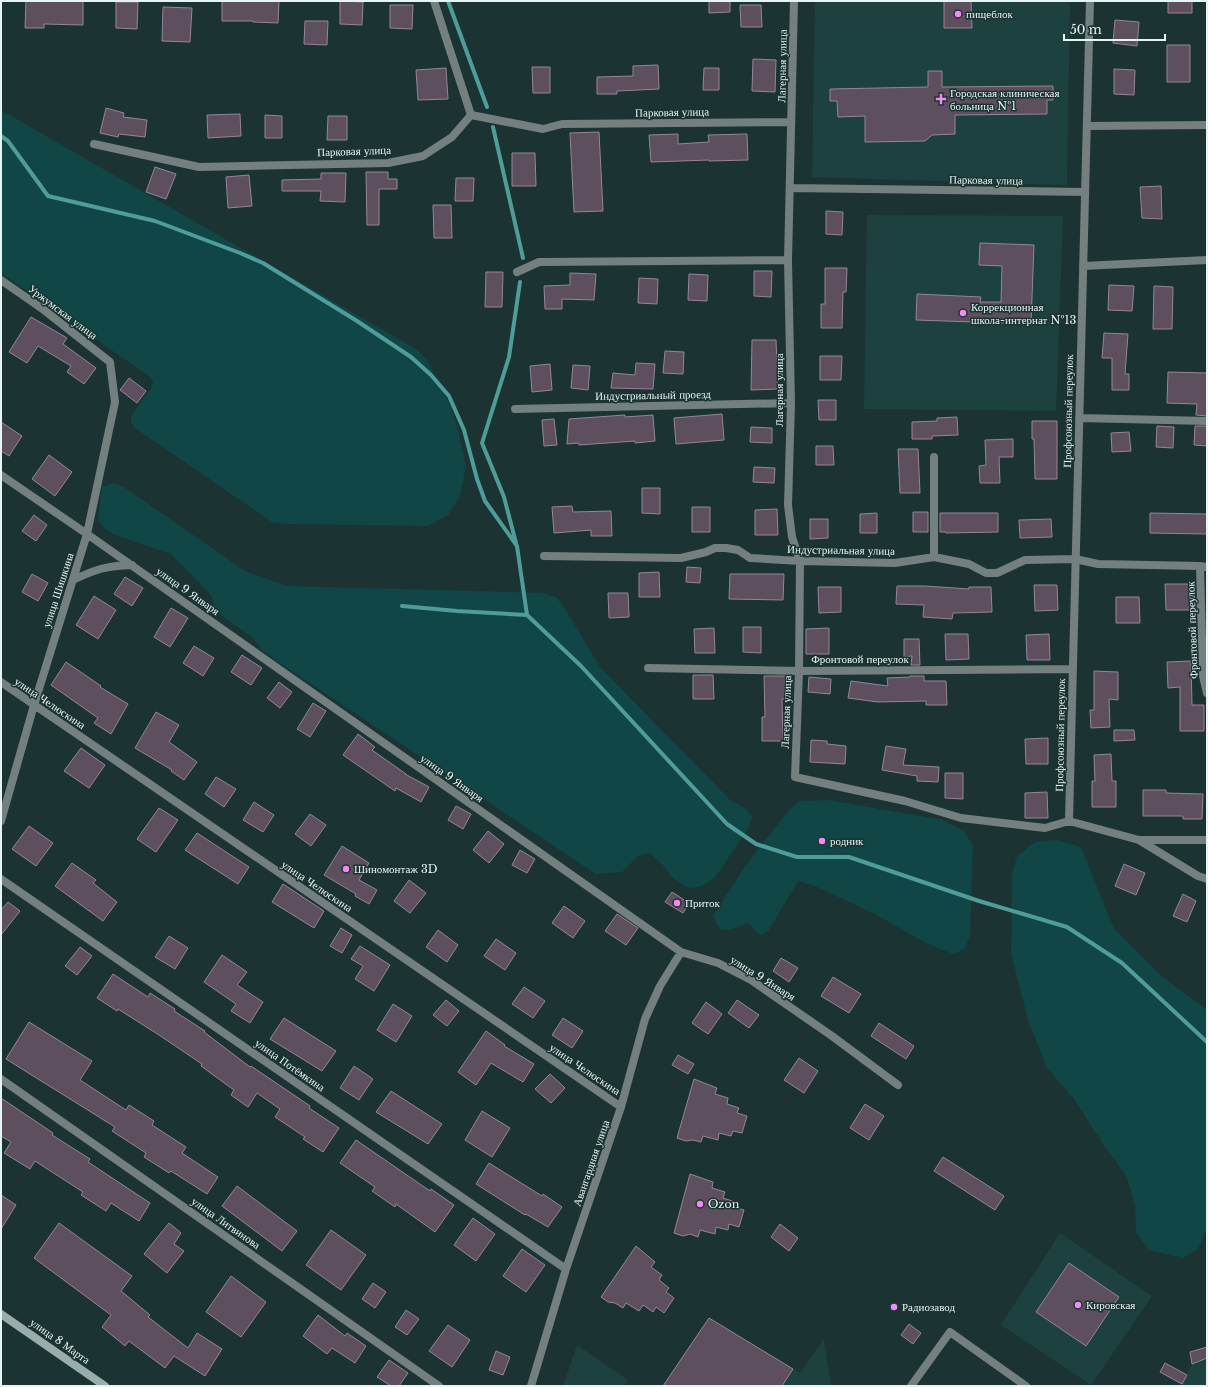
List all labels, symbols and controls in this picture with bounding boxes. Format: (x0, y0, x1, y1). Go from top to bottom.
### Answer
place label: пищеблок (966, 7, 1013, 21)
marker: пищеблок (953, 9, 963, 19)
scale bar (1064, 16, 1165, 42)
text: 50 m (1070, 22, 1102, 37)
street label: Лагерная улица (774, 29, 790, 103)
place label: Городская клиническая больница №1 (950, 86, 1060, 113)
marker: Городская клиническая больница №1 (935, 93, 947, 105)
street label: Парковая улица (635, 104, 709, 120)
street label: Парковая улица (317, 143, 391, 159)
street label: Парковая улица (949, 172, 1023, 188)
street label: Уржумская улица (26, 282, 100, 343)
place label: Коррекционная школа-интернат №13 (971, 300, 1077, 327)
marker: Коррекционная школа-интернат №13 (958, 308, 968, 318)
street label: Лагерная улица (772, 353, 786, 427)
street label: Профсоюзный переулок (1060, 353, 1076, 468)
street label: Индустриальный проезд (595, 387, 711, 403)
street label: Индустриальная улица (787, 542, 895, 558)
street label: улица Шишкина (39, 551, 77, 629)
street label: улица 9 Января (154, 564, 222, 618)
street label: Фронтовой переулок (1183, 580, 1201, 679)
street label: Фронтовой переулок (811, 652, 909, 666)
street label: улица Челюскина (12, 674, 88, 732)
street label: Лагерная улица (778, 675, 794, 749)
street label: Профсоюзный переулок (1052, 677, 1068, 792)
street label: улица 9 Января (418, 751, 486, 805)
place label: родник (830, 834, 864, 848)
marker: родник (817, 836, 827, 846)
street label: улица Челюскина (279, 857, 355, 915)
place label: Шиномонтаж 3D (354, 862, 438, 876)
marker: Шиномонтаж 3D (341, 864, 351, 874)
place label: Приток (685, 896, 720, 910)
marker: Приток (672, 898, 682, 908)
street label: улица 9 Января (728, 952, 798, 1004)
street label: улица Потёмкина (252, 1036, 328, 1094)
street label: улица Челюскина (547, 1040, 623, 1098)
street label: Авангардная улица (570, 1118, 612, 1208)
street label: улица Литвинова (189, 1194, 263, 1252)
place label: Ozon (708, 1197, 740, 1211)
marker: Ozon (695, 1199, 705, 1209)
place label: Кировская (1086, 1298, 1135, 1312)
place label: Радиозавод (902, 1300, 956, 1314)
marker: Кировская (1073, 1300, 1083, 1310)
marker: Радиозавод (889, 1302, 899, 1312)
street label: улица 8 Марта (27, 1315, 93, 1367)

